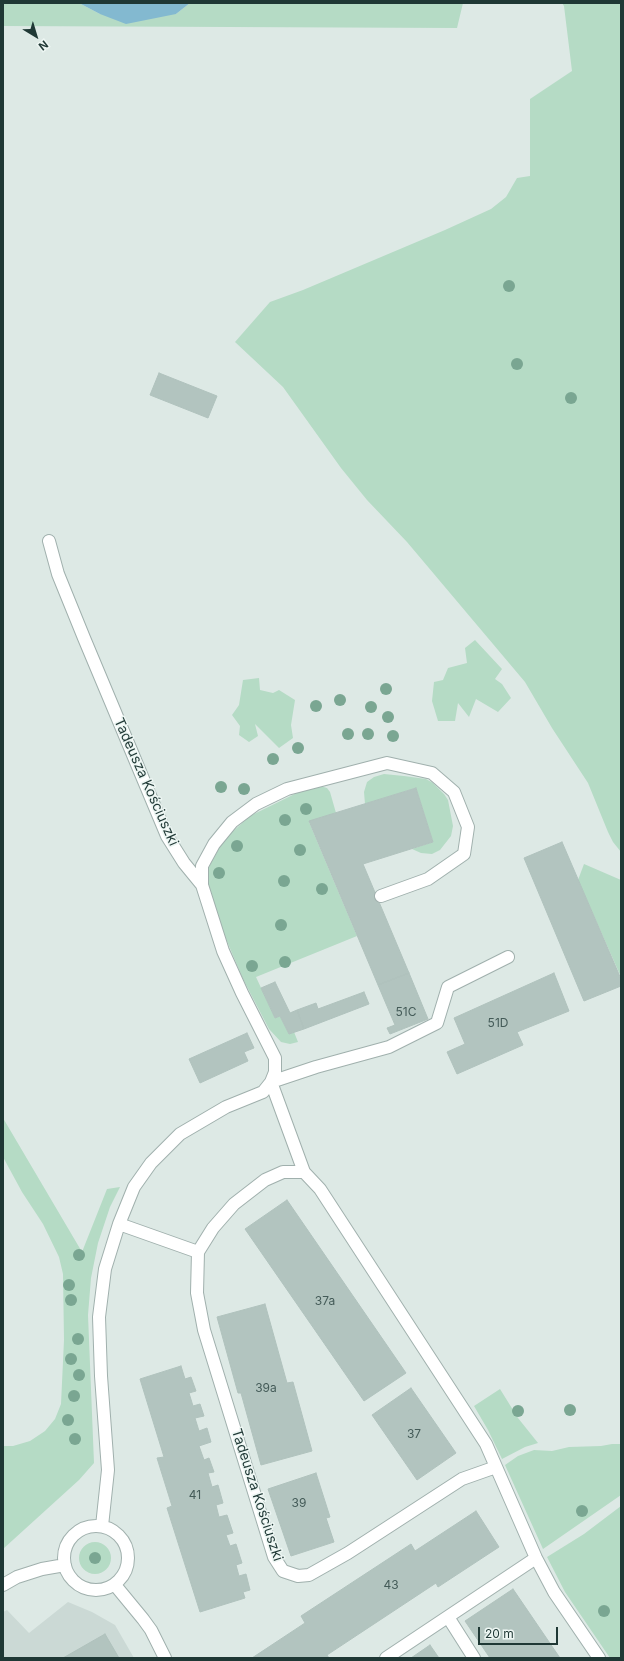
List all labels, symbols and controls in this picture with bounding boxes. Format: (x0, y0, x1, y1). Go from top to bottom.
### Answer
north arrow (16, 16, 56, 56)
text: N (36, 37, 51, 54)
street label: Tadeusza Kościuszki (110, 715, 182, 849)
house number: 51C (396, 1005, 416, 1019)
house number: 51D (488, 1016, 508, 1030)
house number: 37a (315, 1294, 335, 1308)
house number: 39a (255, 1381, 277, 1395)
street label: Tadeusza Kościuszki (228, 1427, 286, 1563)
house number: 37 (407, 1427, 421, 1441)
house number: 41 (189, 1488, 201, 1502)
house number: 39 (292, 1496, 306, 1510)
house number: 43 (383, 1578, 399, 1592)
scale bar (480, 1619, 560, 1645)
text: 20 m (485, 1626, 514, 1641)

